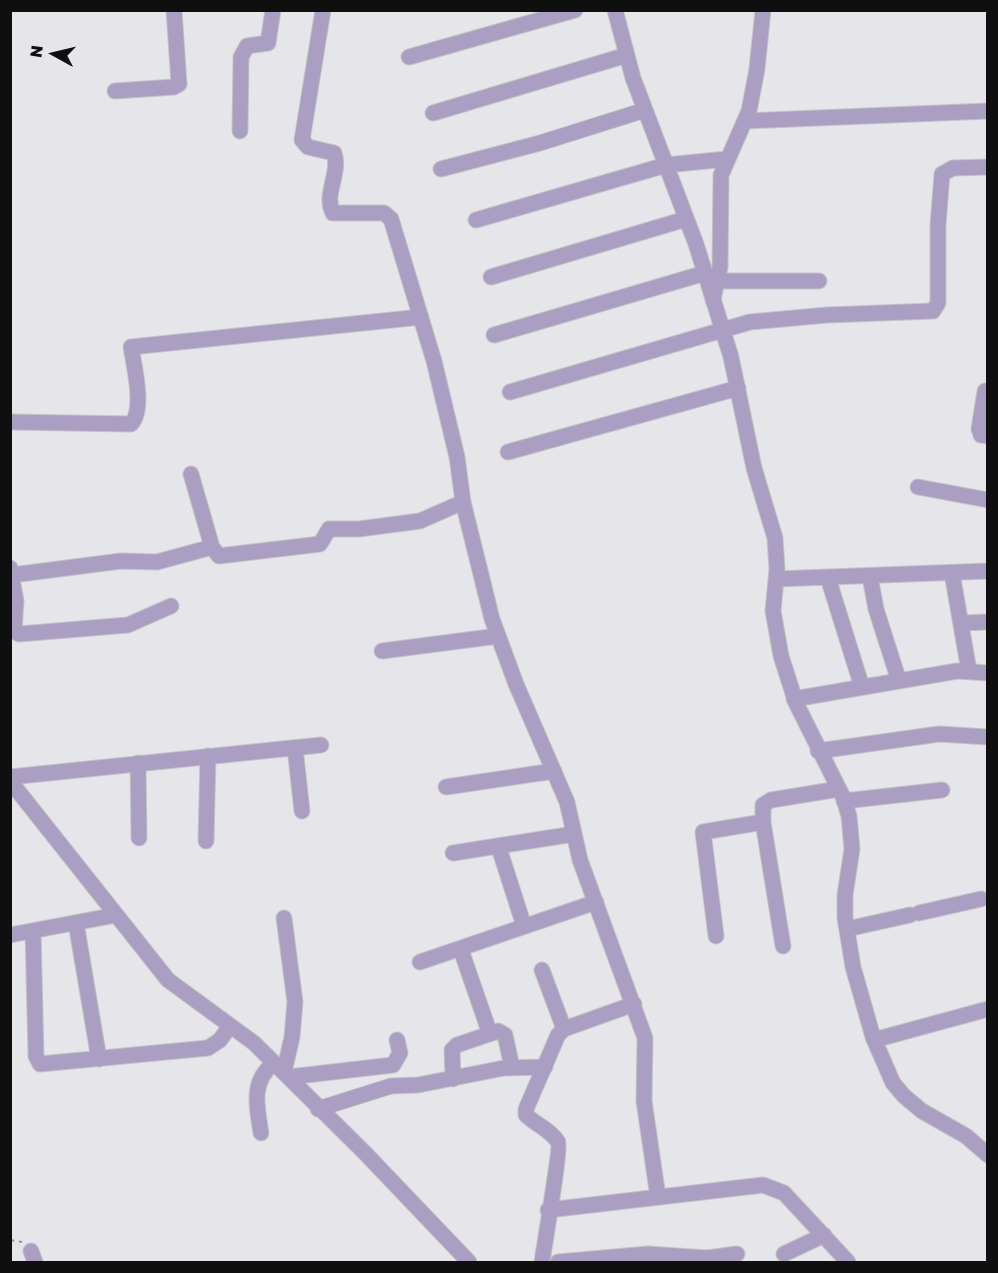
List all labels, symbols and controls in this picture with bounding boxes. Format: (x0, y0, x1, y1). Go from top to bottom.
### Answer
north arrow (24, 24, 84, 84)
text: N (25, 44, 47, 59)

